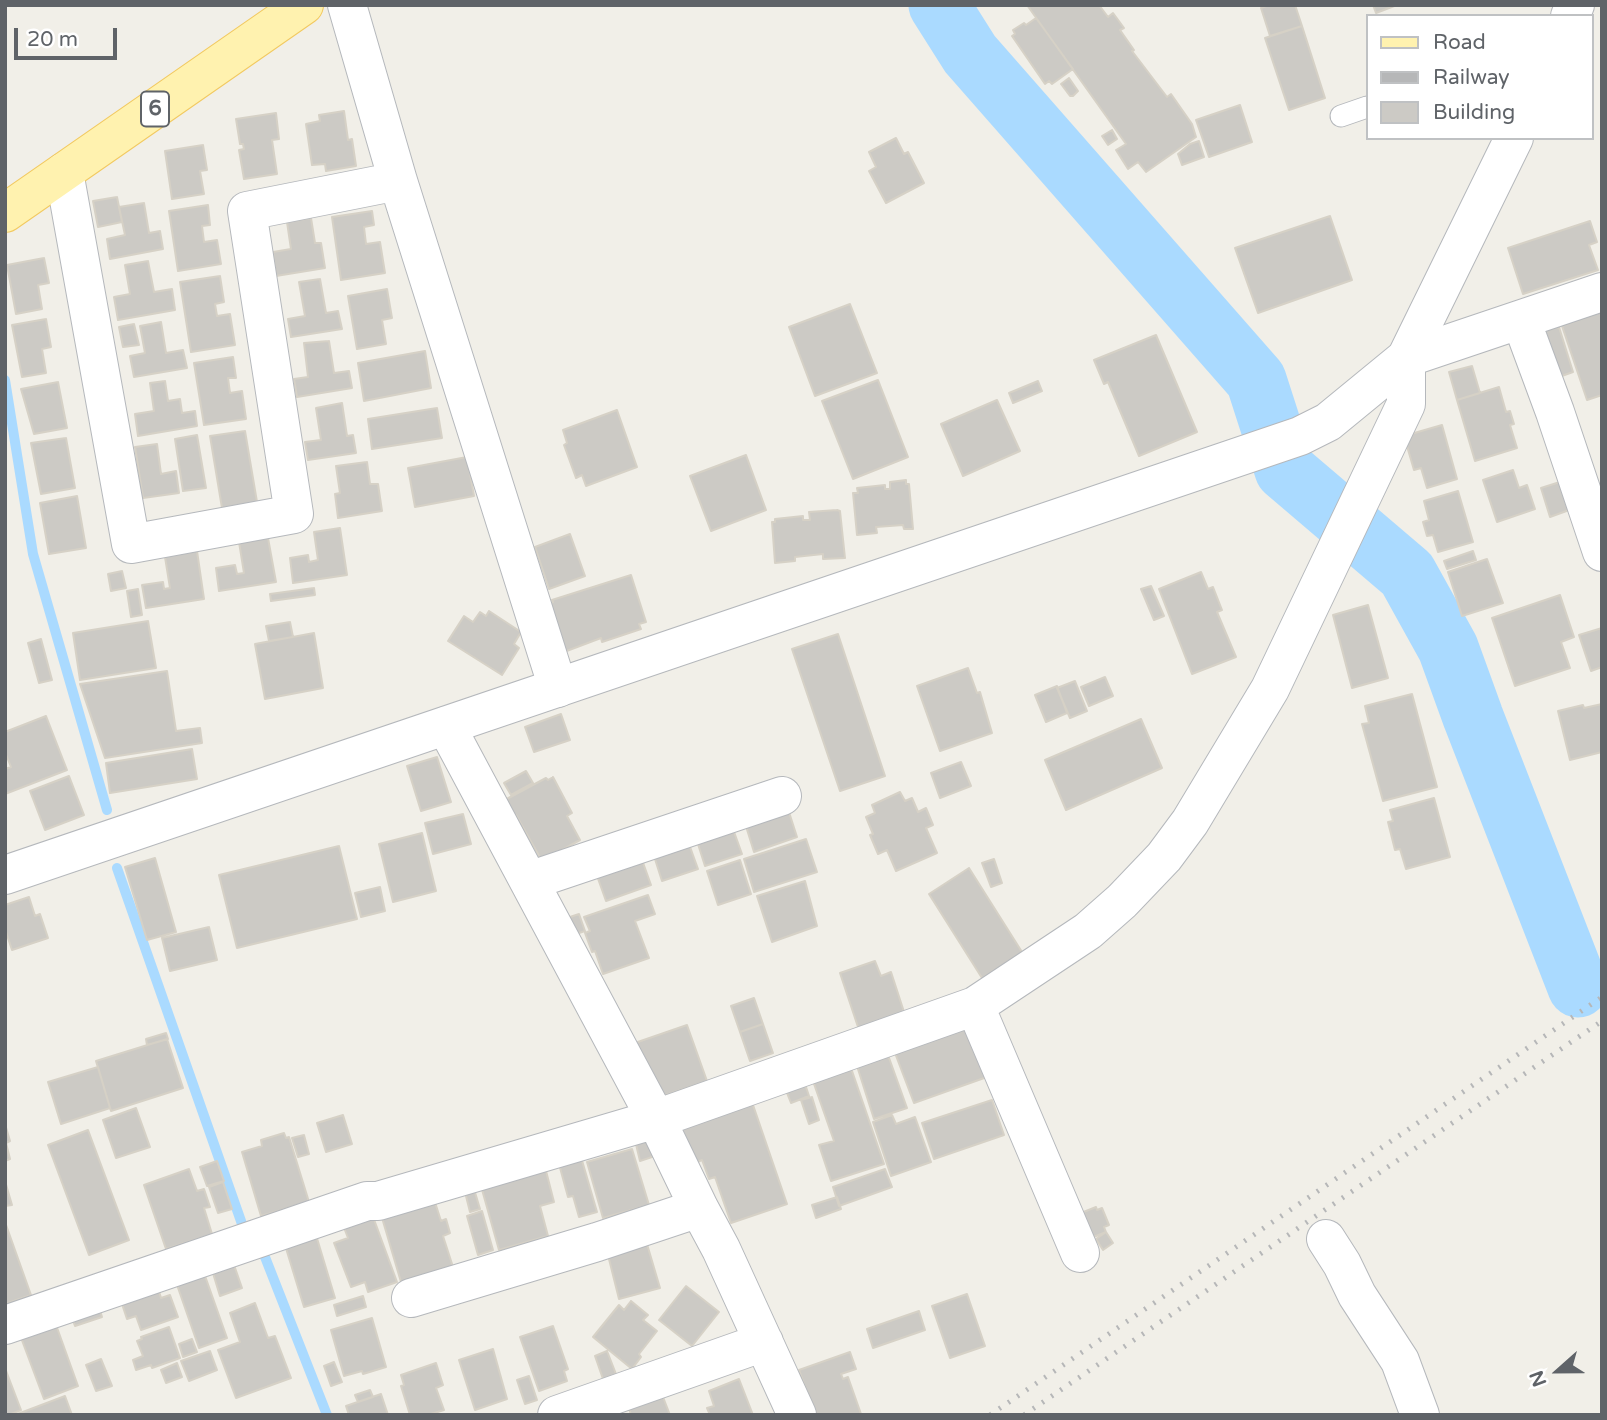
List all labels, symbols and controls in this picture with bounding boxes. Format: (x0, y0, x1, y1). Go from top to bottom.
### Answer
scale bar (18, 14, 121, 58)
legend (1366, 14, 1593, 140)
text: 20 m (27, 27, 78, 52)
text: Road (1433, 30, 1486, 55)
text: Railway (1433, 65, 1510, 90)
road number: 6 (141, 92, 169, 126)
text: Building (1433, 100, 1515, 125)
north arrow (1523, 1336, 1593, 1406)
text: N (1525, 1367, 1551, 1390)

